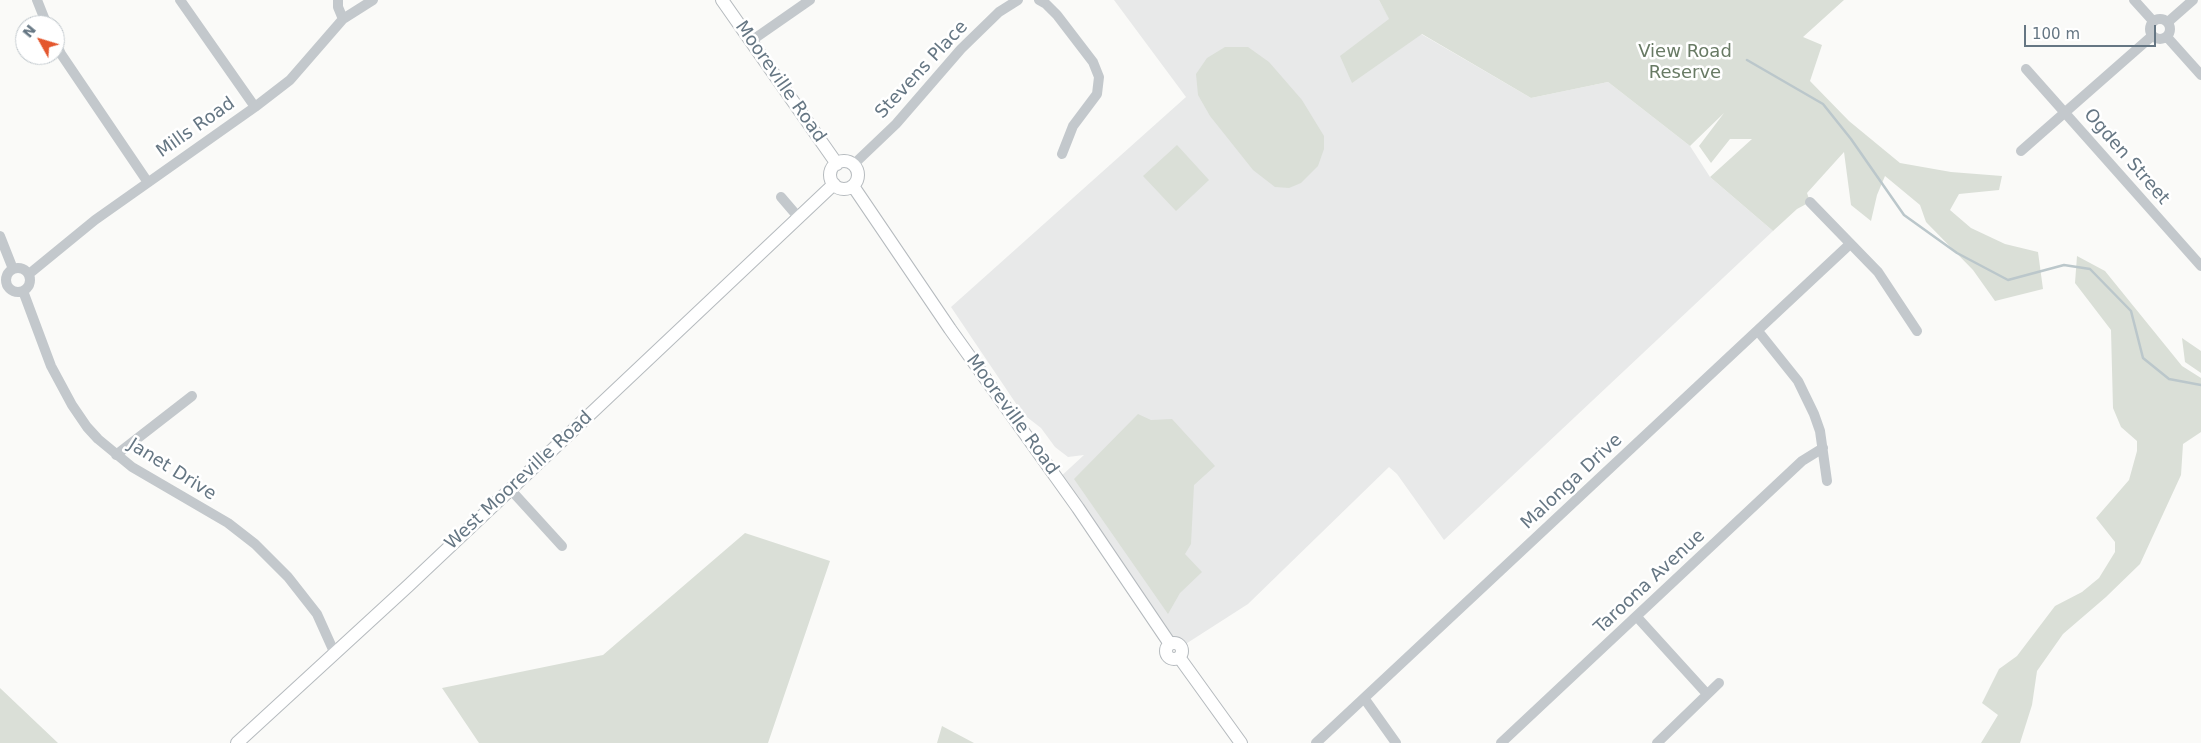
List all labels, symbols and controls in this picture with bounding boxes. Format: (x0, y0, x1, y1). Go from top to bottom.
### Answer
north arrow (15, 15, 65, 65)
scale bar (2026, 15, 2158, 47)
street label: Mooreville Road (730, 17, 830, 147)
street label: Stevens Place (871, 17, 973, 123)
text: N (19, 22, 39, 41)
text: 100 m (2032, 25, 2080, 43)
park label: View Road Reserve (1638, 41, 1732, 84)
street label: Mills Road (153, 93, 239, 163)
street label: Ogden Street (2079, 105, 2173, 209)
street label: Mooreville Road (961, 351, 1063, 479)
street label: West Mooreville Road (441, 407, 597, 555)
street label: Malonga Drive (1517, 430, 1627, 534)
street label: Janet Drive (124, 434, 220, 506)
street label: Taroona Avenue (1590, 525, 1710, 639)

